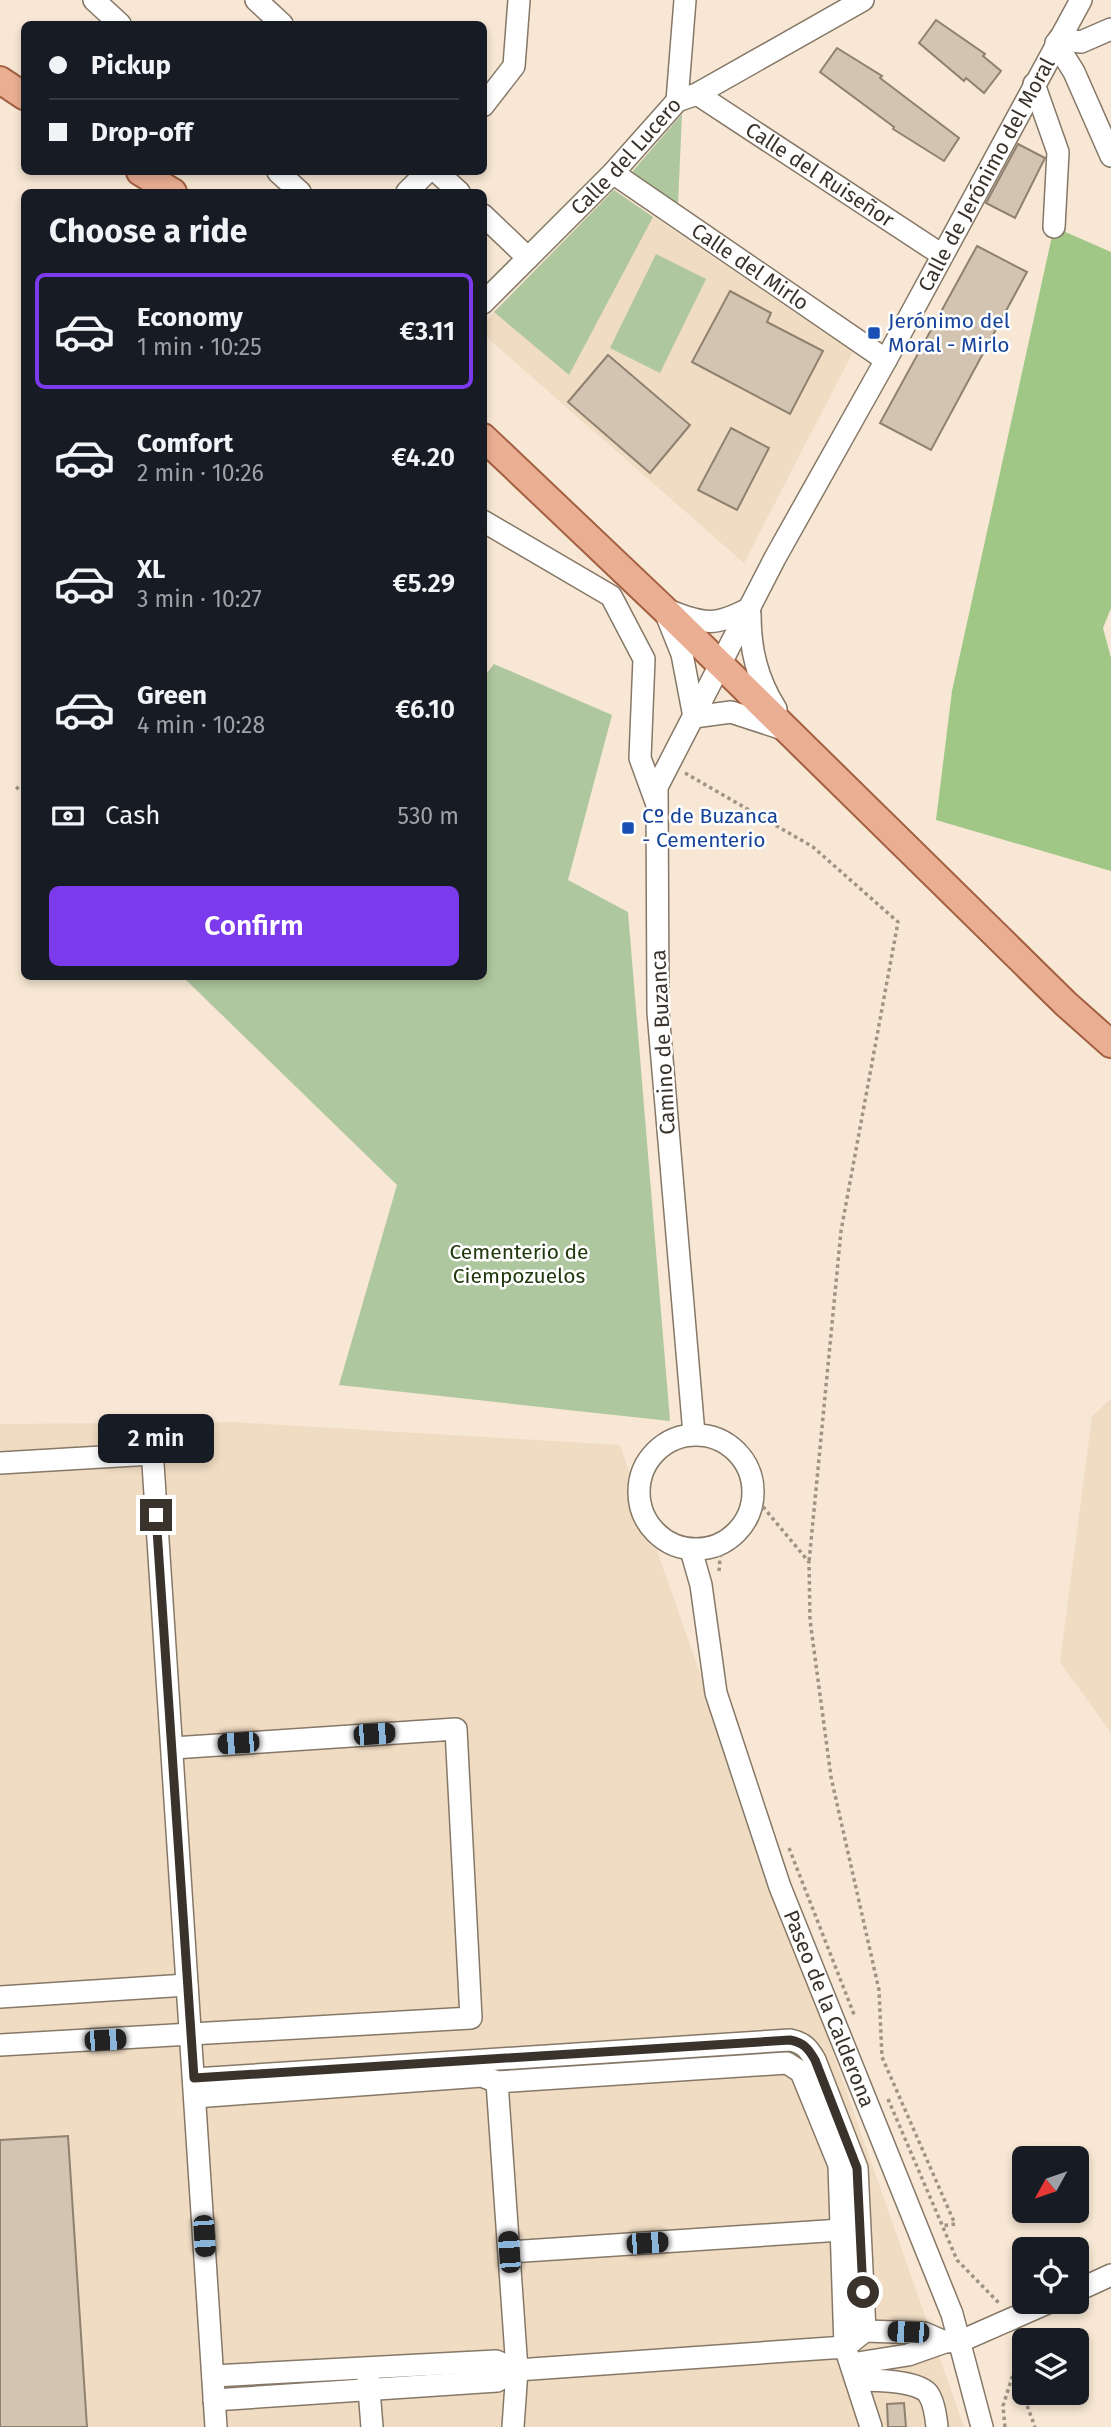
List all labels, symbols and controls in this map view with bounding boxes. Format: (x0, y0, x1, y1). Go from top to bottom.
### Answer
text: Pickup (91, 50, 171, 81)
street label: Calle de Jerónimo del Moral (913, 53, 1060, 296)
street label: Calle del Lucero (565, 92, 687, 221)
street label: Calle del Ruiseñor (741, 116, 899, 233)
text: Drop-off (91, 117, 193, 148)
text: Choose a ride (49, 212, 247, 250)
street label: Calle del Mirlo (686, 218, 814, 316)
icon: car (53, 300, 116, 363)
text: Economy (137, 302, 243, 333)
place label: Jerónimo del Moral - Mirlo (888, 308, 1010, 358)
text: €3.11 (399, 316, 455, 347)
marker: Jerónimo del Moral - Mirlo (866, 325, 882, 341)
text: 1 min · 10:25 (137, 333, 262, 361)
icon: car (53, 426, 116, 489)
text: Comfort (137, 428, 233, 459)
text: €4.20 (392, 442, 455, 473)
text: 2 min · 10:26 (137, 459, 264, 487)
icon: car (53, 552, 116, 615)
text: XL (137, 554, 165, 585)
text: €5.29 (392, 568, 455, 599)
text: 3 min · 10:27 (137, 585, 262, 613)
icon: car (53, 678, 116, 741)
text: Green (137, 680, 207, 711)
text: €6.10 (395, 694, 455, 725)
text: 4 min · 10:28 (137, 711, 265, 739)
icon: cash (49, 797, 87, 835)
text: Cash (105, 800, 161, 831)
text: 530 m (398, 802, 459, 830)
place label: Cº de Buzanca - Cementerio (642, 803, 778, 853)
marker: Cº de Buzanca - Cementerio (620, 820, 636, 836)
button: Confirm (49, 886, 459, 966)
street label: Camino de Buzanca (645, 949, 681, 1135)
park label: Cementerio de Ciempozuelos (449, 1239, 589, 1289)
callout: 2 min (98, 1414, 214, 1462)
text: 2 min (128, 1424, 184, 1452)
route end (140, 1499, 172, 1531)
car (353, 1722, 396, 1746)
car (217, 1731, 260, 1755)
street label: Paseo de la Calderona (778, 1906, 880, 2111)
car (84, 2028, 127, 2052)
north arrow (1012, 2146, 1088, 2222)
map controls (1012, 2146, 1089, 2405)
car (193, 2214, 216, 2258)
car (498, 2230, 521, 2274)
car (626, 2231, 669, 2255)
button: locate (1012, 2237, 1089, 2314)
route start (847, 2276, 879, 2308)
car (887, 2321, 930, 2343)
button: layers (1012, 2328, 1089, 2405)

